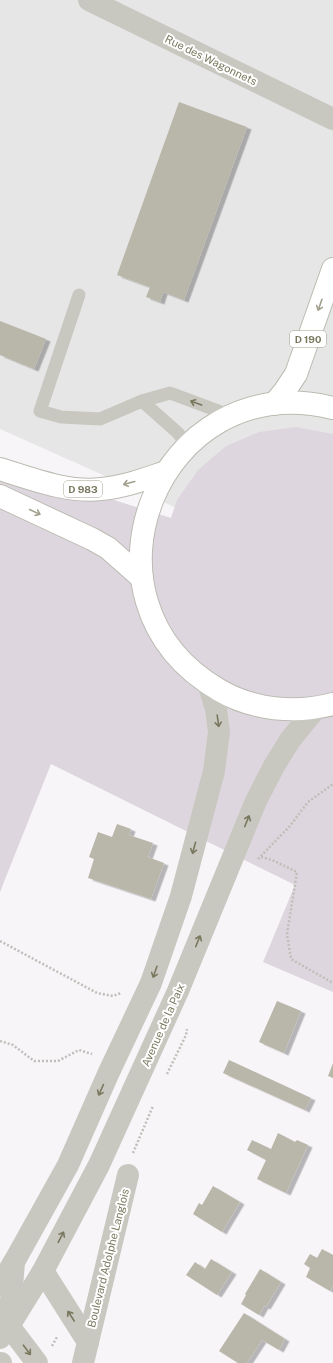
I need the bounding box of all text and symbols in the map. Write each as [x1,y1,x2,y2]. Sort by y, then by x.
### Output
street label: Rue des Wagonnets [163,33,259,88]
one-way arrow [316,299,323,312]
road number: D 190 [290,331,326,347]
one-way arrow [190,398,202,406]
one-way arrow [123,480,136,488]
road number: D 983 [64,481,102,497]
one-way arrow [29,509,41,516]
one-way arrow [214,714,222,727]
one-way arrow [244,815,252,827]
one-way arrow [190,841,197,854]
one-way arrow [195,936,203,948]
one-way arrow [151,965,158,978]
street label: Avenue de la Paix [139,982,187,1068]
one-way arrow [97,1083,104,1095]
street label: Boulevard Adolphe Langlois [85,1187,131,1329]
one-way arrow [58,1231,66,1243]
one-way arrow [66,1310,74,1322]
one-way arrow [23,1345,31,1356]

